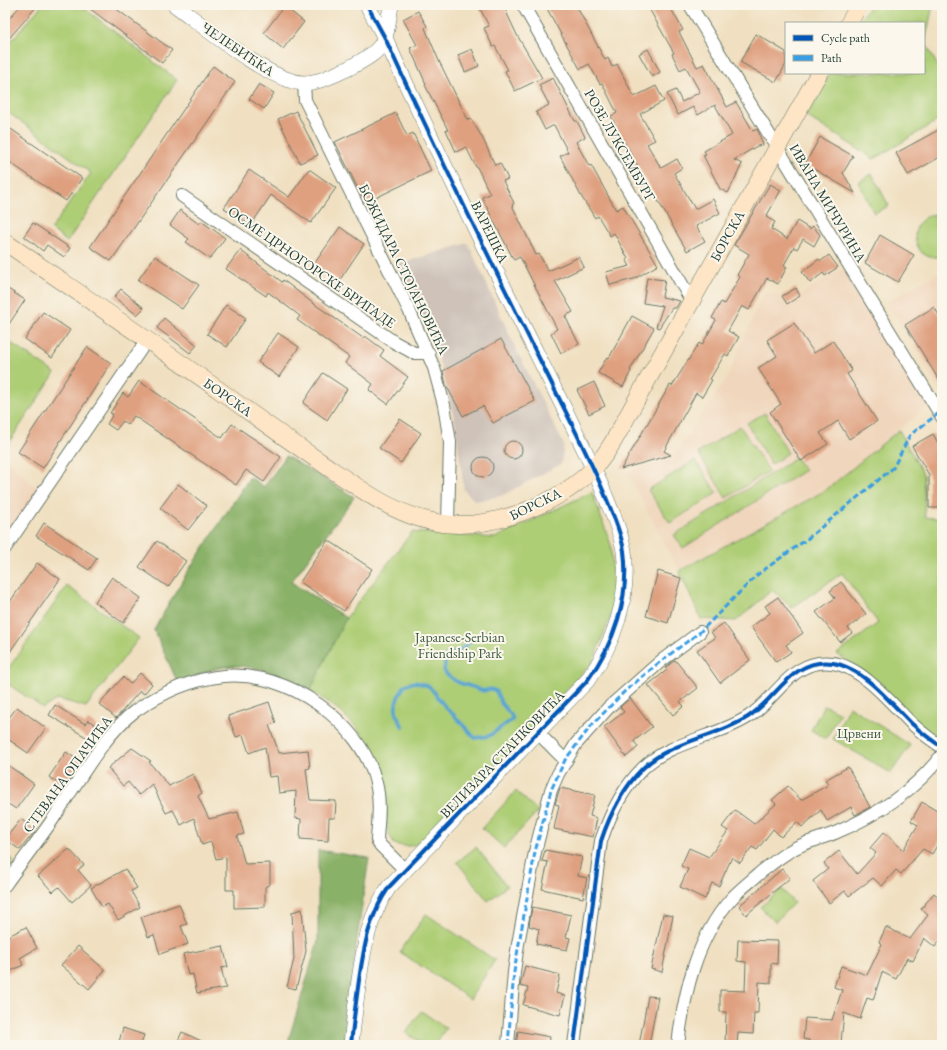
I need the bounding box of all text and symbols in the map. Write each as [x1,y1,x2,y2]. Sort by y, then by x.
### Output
street label: ЧЕЛЕБИЋКА [198,18,278,80]
legend [785,22,925,74]
text: Cycle path [821,30,870,46]
text: Path [821,50,842,66]
street label: РОЗЕ ЛУКСЕМБУРГ [581,86,660,205]
street label: ИВАНА МИЧУРИНА [785,140,871,266]
street label: БОЖИДАРА СТОЈАНОВИЋА [355,181,453,358]
street label: ВАРЕШКА [467,198,513,266]
street label: ОСМЕ ЦРНОГОРСКЕ БРИГАДЕ [225,202,399,332]
street label: БОРСКА [706,207,749,265]
street label: БОРСКА [200,374,256,421]
street label: БОРСКА [506,484,564,524]
park label: Japanese-Serbian Friendship Park [414,628,506,662]
street label: ВЕЛИЗАРА СТАНКОВИЋА [436,686,568,822]
street label: СТЕВАНА ОПАЧИЋА [18,712,116,836]
park label: Црвени [837,724,882,742]

